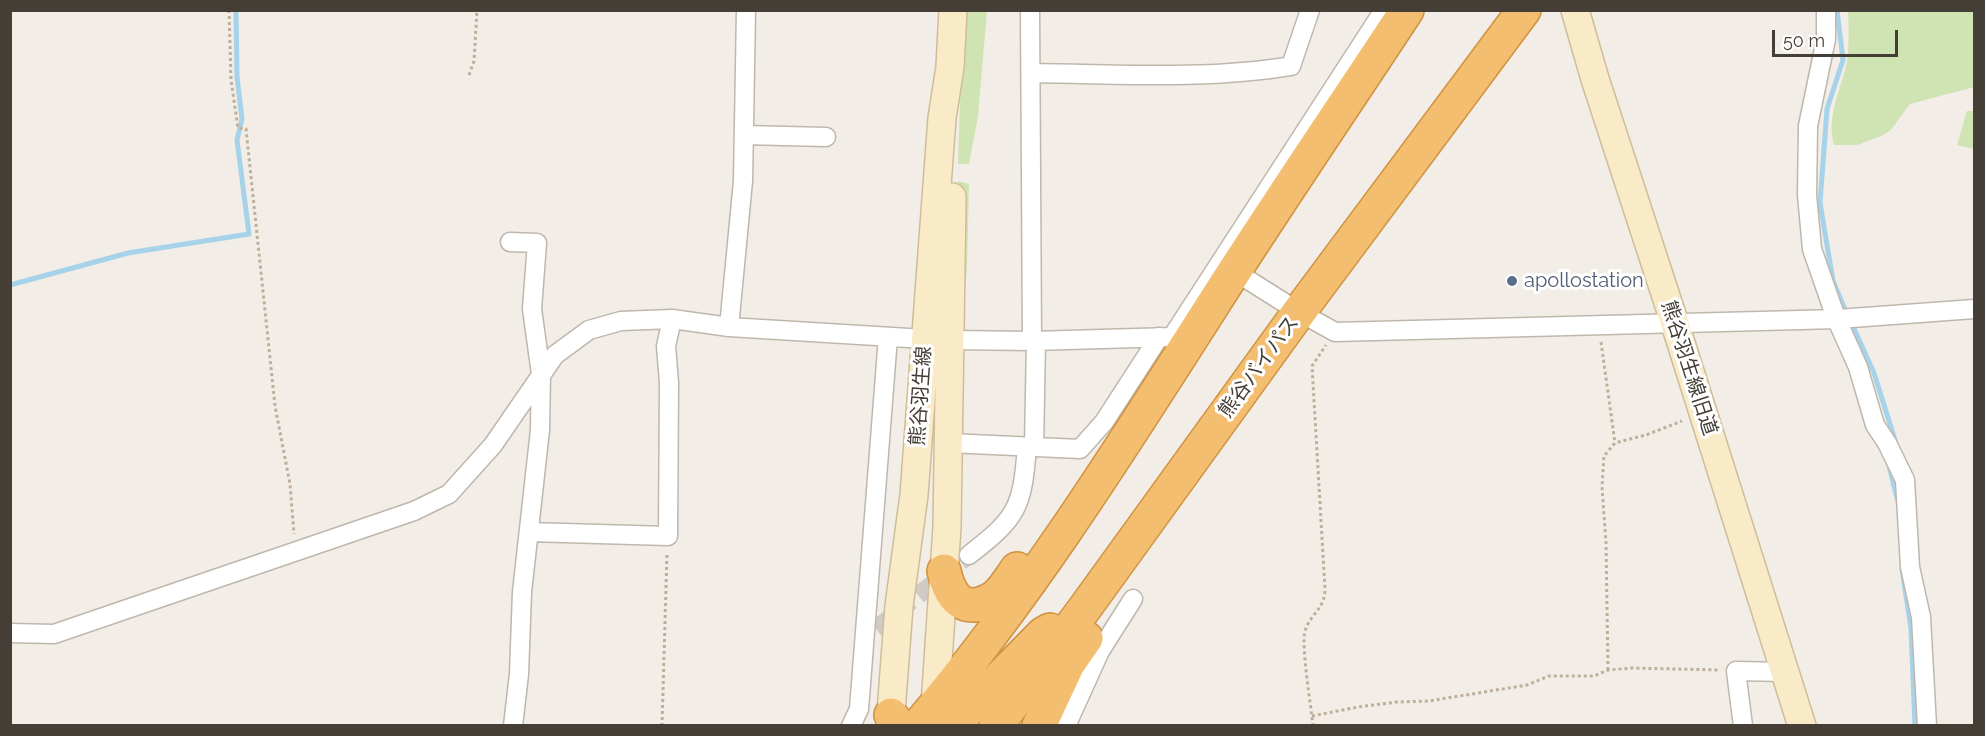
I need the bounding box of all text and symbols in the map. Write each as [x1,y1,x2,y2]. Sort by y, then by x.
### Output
scale bar [1775,18,1901,56]
text: 50 m [1783,30,1825,51]
place label: apollostation [1524,269,1644,293]
marker: apollostation [1505,274,1519,288]
street label: 熊谷羽生線旧道 [1656,298,1722,438]
street label: 熊谷バイパス [1214,311,1304,423]
street label: 熊谷羽生線 [906,345,936,447]

